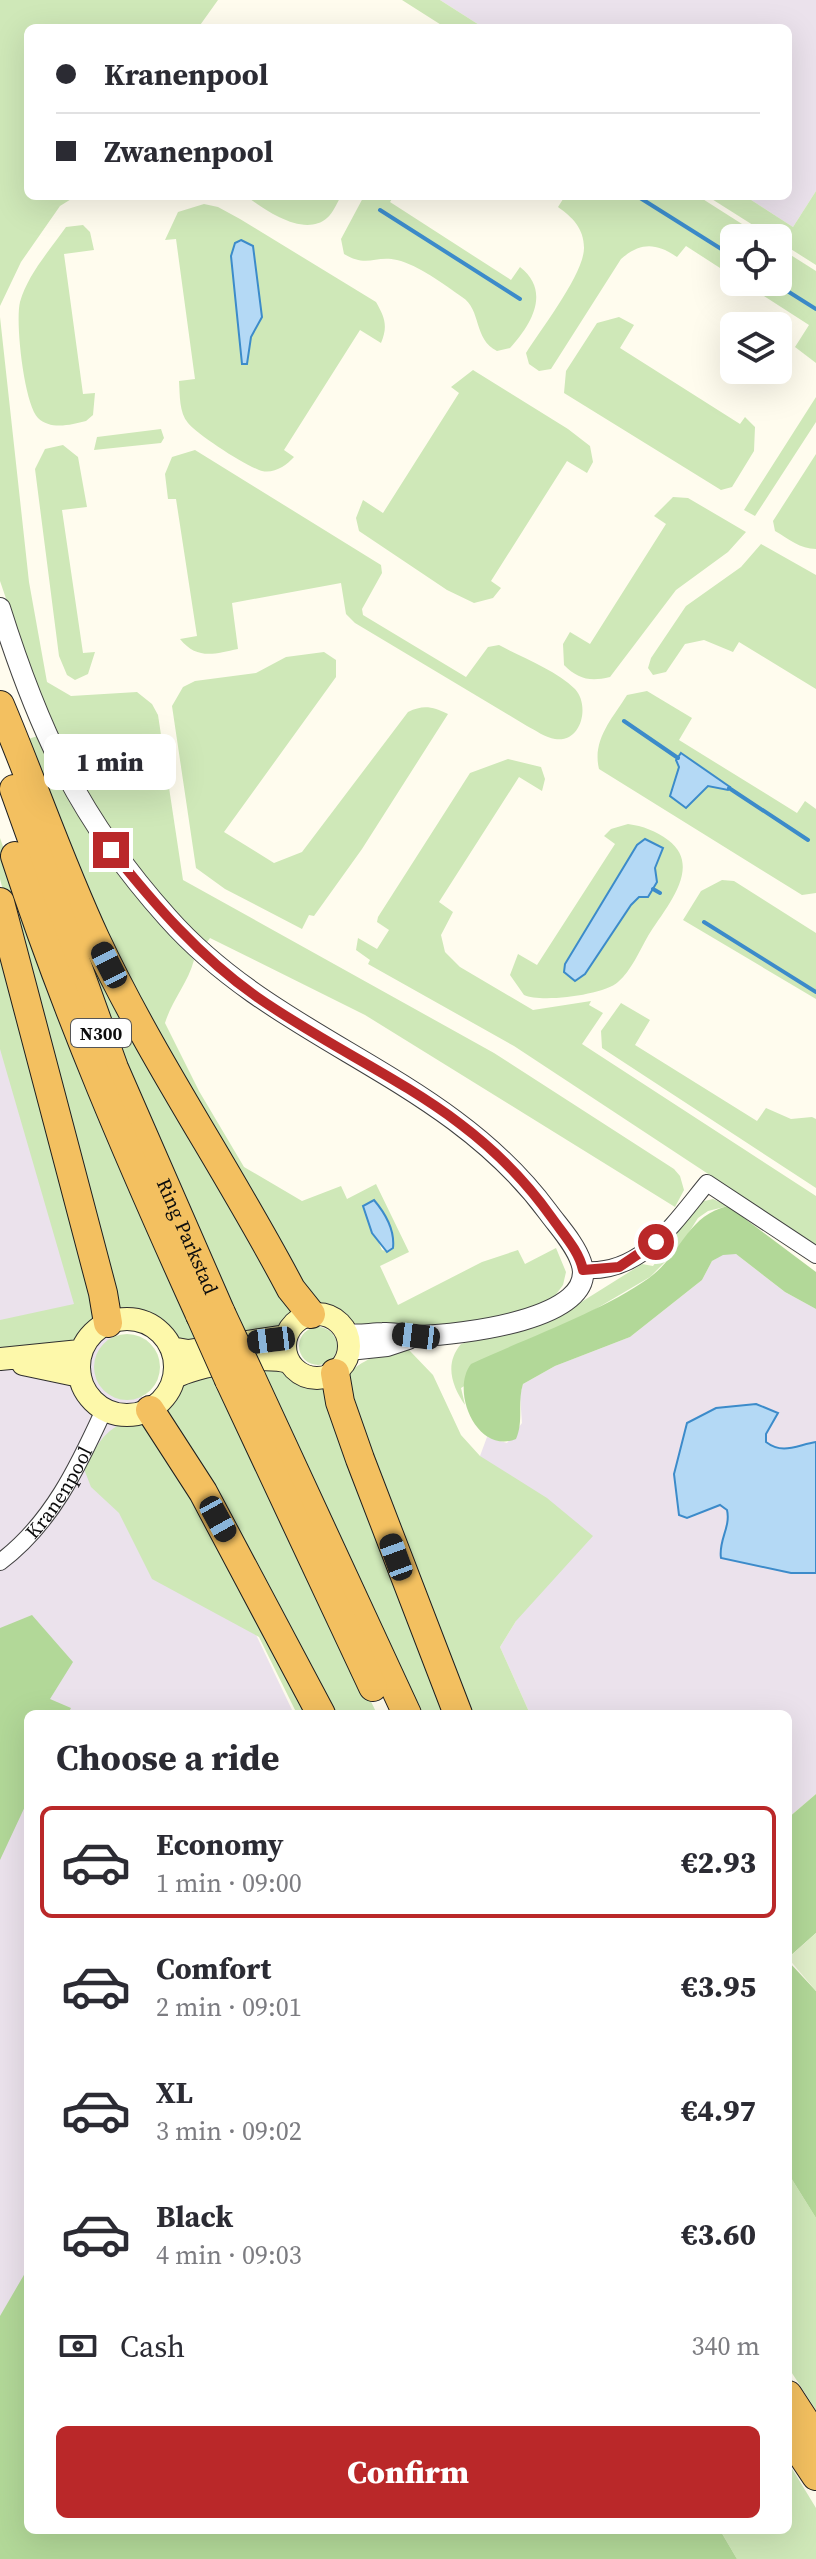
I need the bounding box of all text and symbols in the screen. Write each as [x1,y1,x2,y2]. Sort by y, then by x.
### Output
text: Kranenpool [104,54,268,95]
text: Zwanenpool [104,131,273,172]
map controls [720,224,792,384]
button: locate [720,224,792,296]
button: layers [720,312,792,384]
callout: 1 min [45,734,177,790]
text: 1 min [76,744,144,780]
route end [93,832,129,868]
car [87,938,131,992]
road number: N300 [71,1019,131,1047]
street label: Ring Parkstad [150,1174,225,1299]
route start [638,1224,674,1260]
car [391,1321,441,1351]
car [246,1325,296,1355]
street label: Kranenpool [19,1441,99,1545]
car [196,1492,240,1546]
car [377,1530,415,1584]
text: Choose a ride [56,1733,279,1782]
text: Economy [156,1824,284,1865]
icon: car [60,1826,132,1898]
text: €2.93 [681,1842,756,1883]
text: 1 min · 09:00 [156,1865,302,1901]
text: Comfort [156,1948,271,1989]
icon: car [60,1950,132,2022]
text: €3.95 [681,1966,756,2007]
text: 2 min · 09:01 [156,1989,302,2025]
text: XL [156,2072,193,2113]
icon: car [60,2074,132,2146]
text: €4.97 [681,2090,756,2131]
text: 3 min · 09:02 [156,2113,302,2149]
text: Black [156,2196,233,2237]
icon: car [60,2198,132,2270]
text: €3.60 [681,2214,756,2255]
text: 4 min · 09:03 [156,2237,302,2273]
icon: cash [56,2324,100,2368]
text: Cash [120,2326,185,2367]
text: 340 m [692,2328,760,2364]
button: Confirm [56,2426,760,2518]

